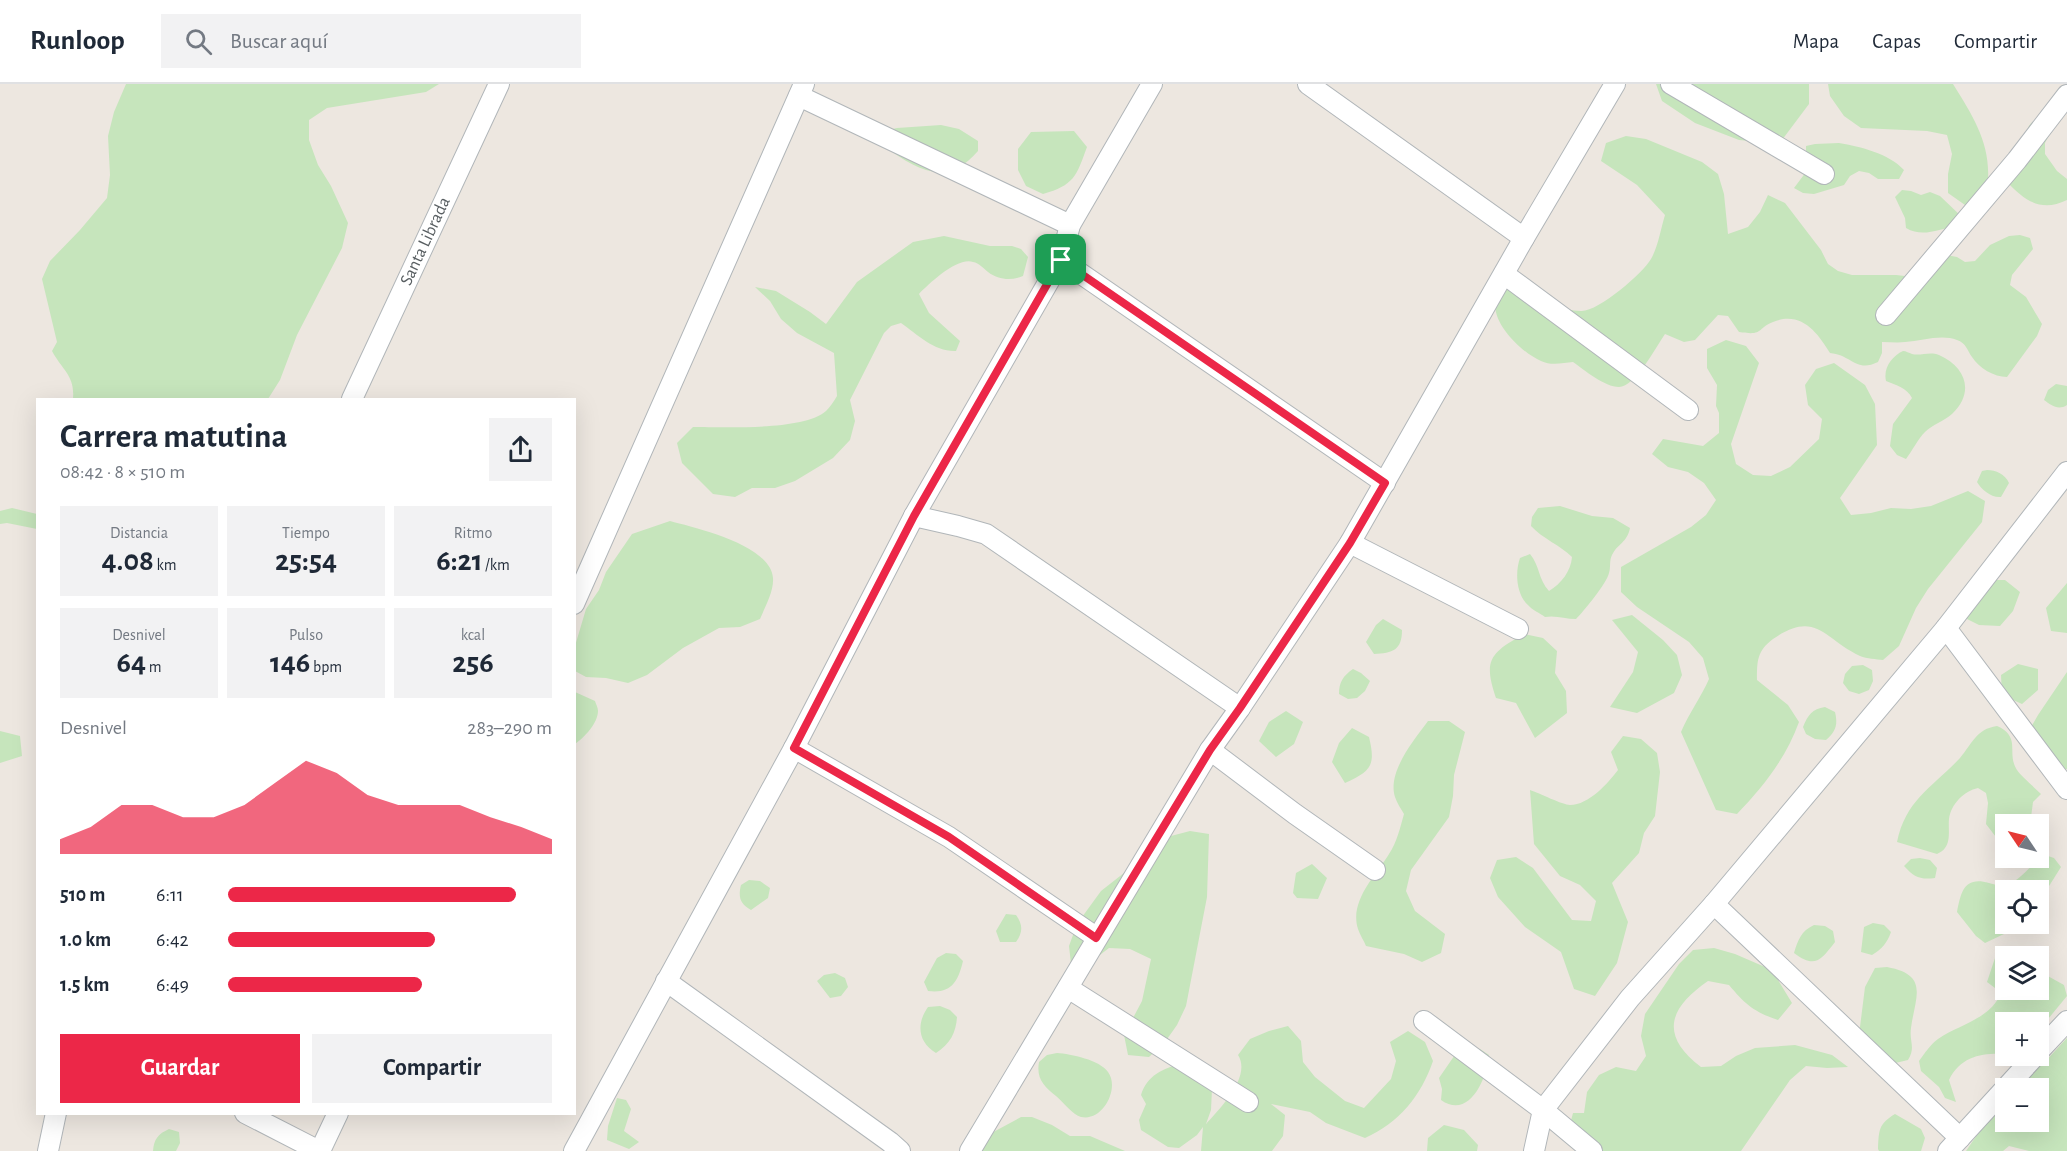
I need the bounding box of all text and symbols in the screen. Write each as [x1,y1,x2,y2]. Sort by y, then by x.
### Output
search box [161,14,581,68]
icon: search [182,25,215,58]
text: Runloop [30,27,125,55]
text: Buscar aquí [230,30,328,52]
text: Mapa [1793,31,1839,52]
text: Capas [1872,31,1921,52]
text: Compartir [1954,31,2037,52]
street label: Santa Librada [397,194,454,288]
pin [1035,234,1086,285]
icon: arrive [1044,243,1077,276]
button: share [489,418,552,481]
text: Carrera matutina [60,421,287,454]
text: 08:42 · 8 × 510 m [60,462,185,482]
text: Distancia [110,525,168,541]
text: Tiempo [282,525,330,541]
text: Ritmo [454,525,492,541]
text: 4.08 [101,546,154,576]
text: 25:54 [275,546,337,576]
text: 6:21 [436,546,482,576]
text: km [154,557,177,573]
text: /km [482,557,510,573]
text: Desnivel [112,627,166,643]
text: Pulso [289,627,323,643]
text: kcal [461,627,485,643]
text: 64 [116,648,146,678]
text: 146 [270,648,310,678]
text: 256 [452,648,494,678]
text: m [146,659,162,675]
text: bpm [310,659,342,675]
text: Desnivel [60,718,127,738]
text: 283–290 m [467,718,552,738]
north arrow [1995,814,2049,868]
map controls [1995,814,2049,1132]
button: locate [1995,880,2049,934]
text: 510 m [60,885,105,905]
text: 6:11 [156,885,184,905]
text: 1.0 km [60,930,111,950]
text: 6:42 [156,930,189,950]
button: layers [1995,946,2049,1000]
text: 1.5 km [60,975,109,995]
text: 6:49 [156,975,189,995]
button: + [1995,1012,2049,1066]
button: Guardar [60,1034,300,1103]
button: Compartir [312,1034,552,1103]
button: − [1995,1078,2049,1132]

